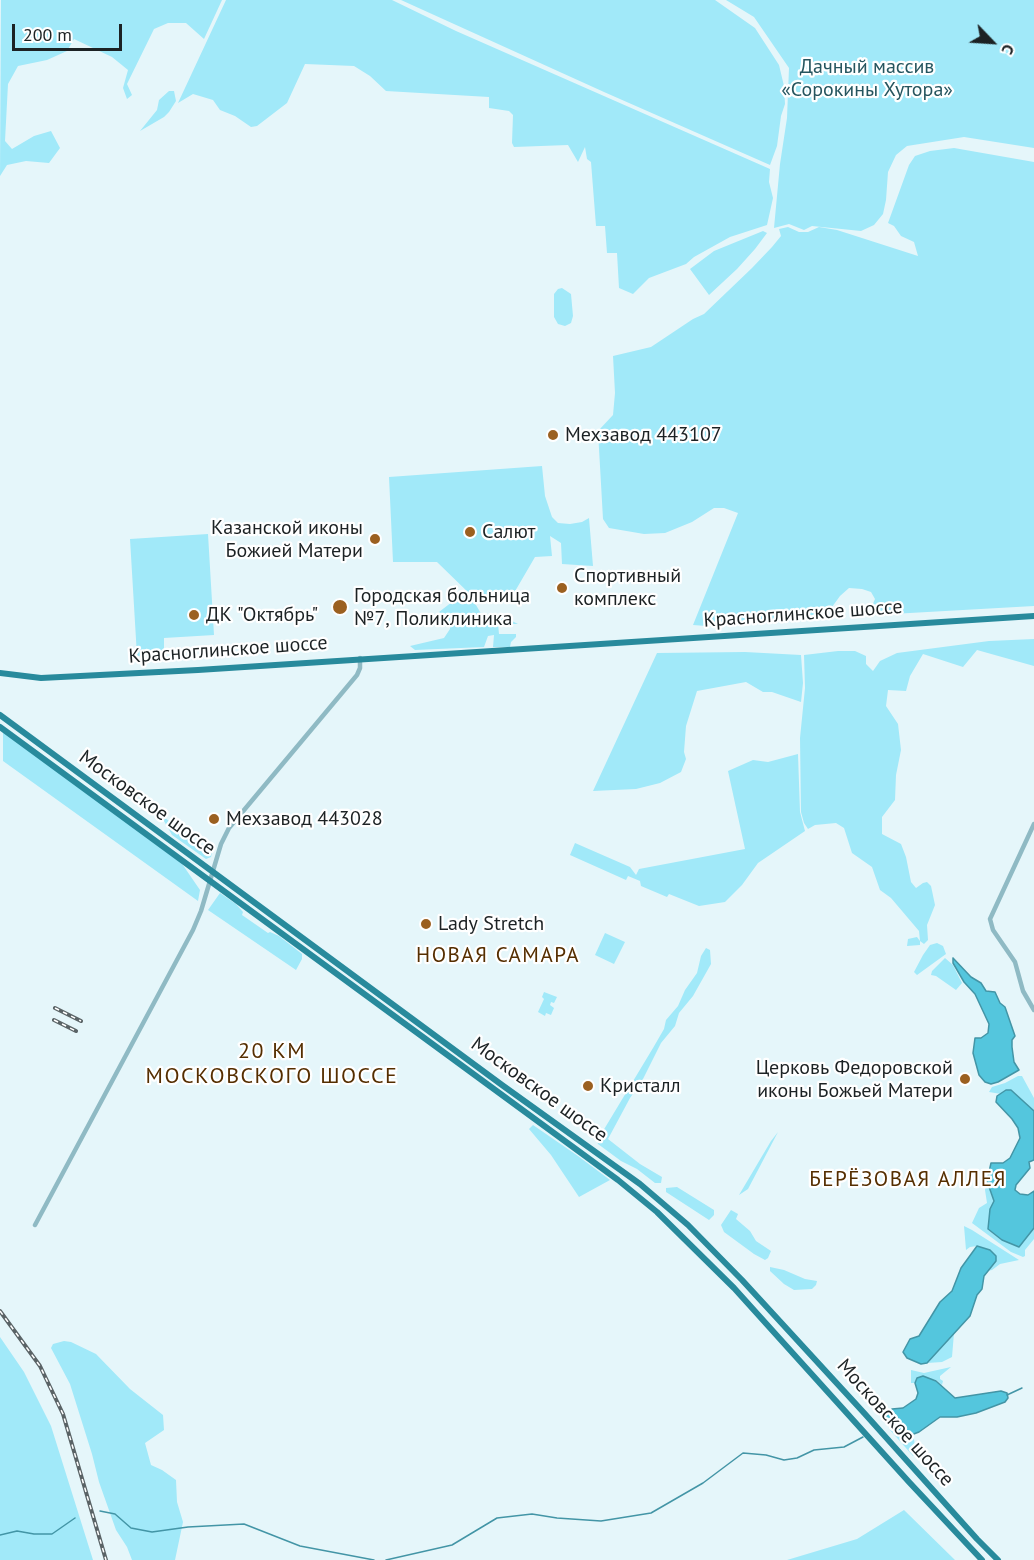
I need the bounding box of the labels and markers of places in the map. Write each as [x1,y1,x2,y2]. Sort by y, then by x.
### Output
place label: Мехзавод 443107 [565,423,722,447]
marker: Мехзавод 443107 [546,428,560,442]
place label: Казанской иконы Божией Матери [211,516,363,563]
place label: Салют [482,520,535,544]
marker: Салют [463,525,477,539]
marker: Казанской иконы Божией Матери [368,532,382,546]
place label: Спортивный комплекс [574,564,681,611]
marker: Спортивный комплекс [555,581,569,595]
place label: Городская больница №7, Поликлиника [354,584,530,631]
marker: Городская больница №7, Поликлиника [331,598,349,616]
place label: ДК "Октябрь" [206,603,318,627]
marker: ДК "Октябрь" [187,608,201,622]
place label: Мехзавод 443028 [226,807,383,831]
marker: Мехзавод 443028 [207,812,221,826]
place label: Lady Stretch [438,912,544,936]
marker: Lady Stretch [419,917,433,931]
place label: Церковь Федоровской иконы Божьей Матери [756,1056,953,1103]
marker: Церковь Федоровской иконы Божьей Матери [958,1072,972,1086]
place label: Кристалл [600,1074,681,1098]
marker: Кристалл [581,1079,595,1093]

